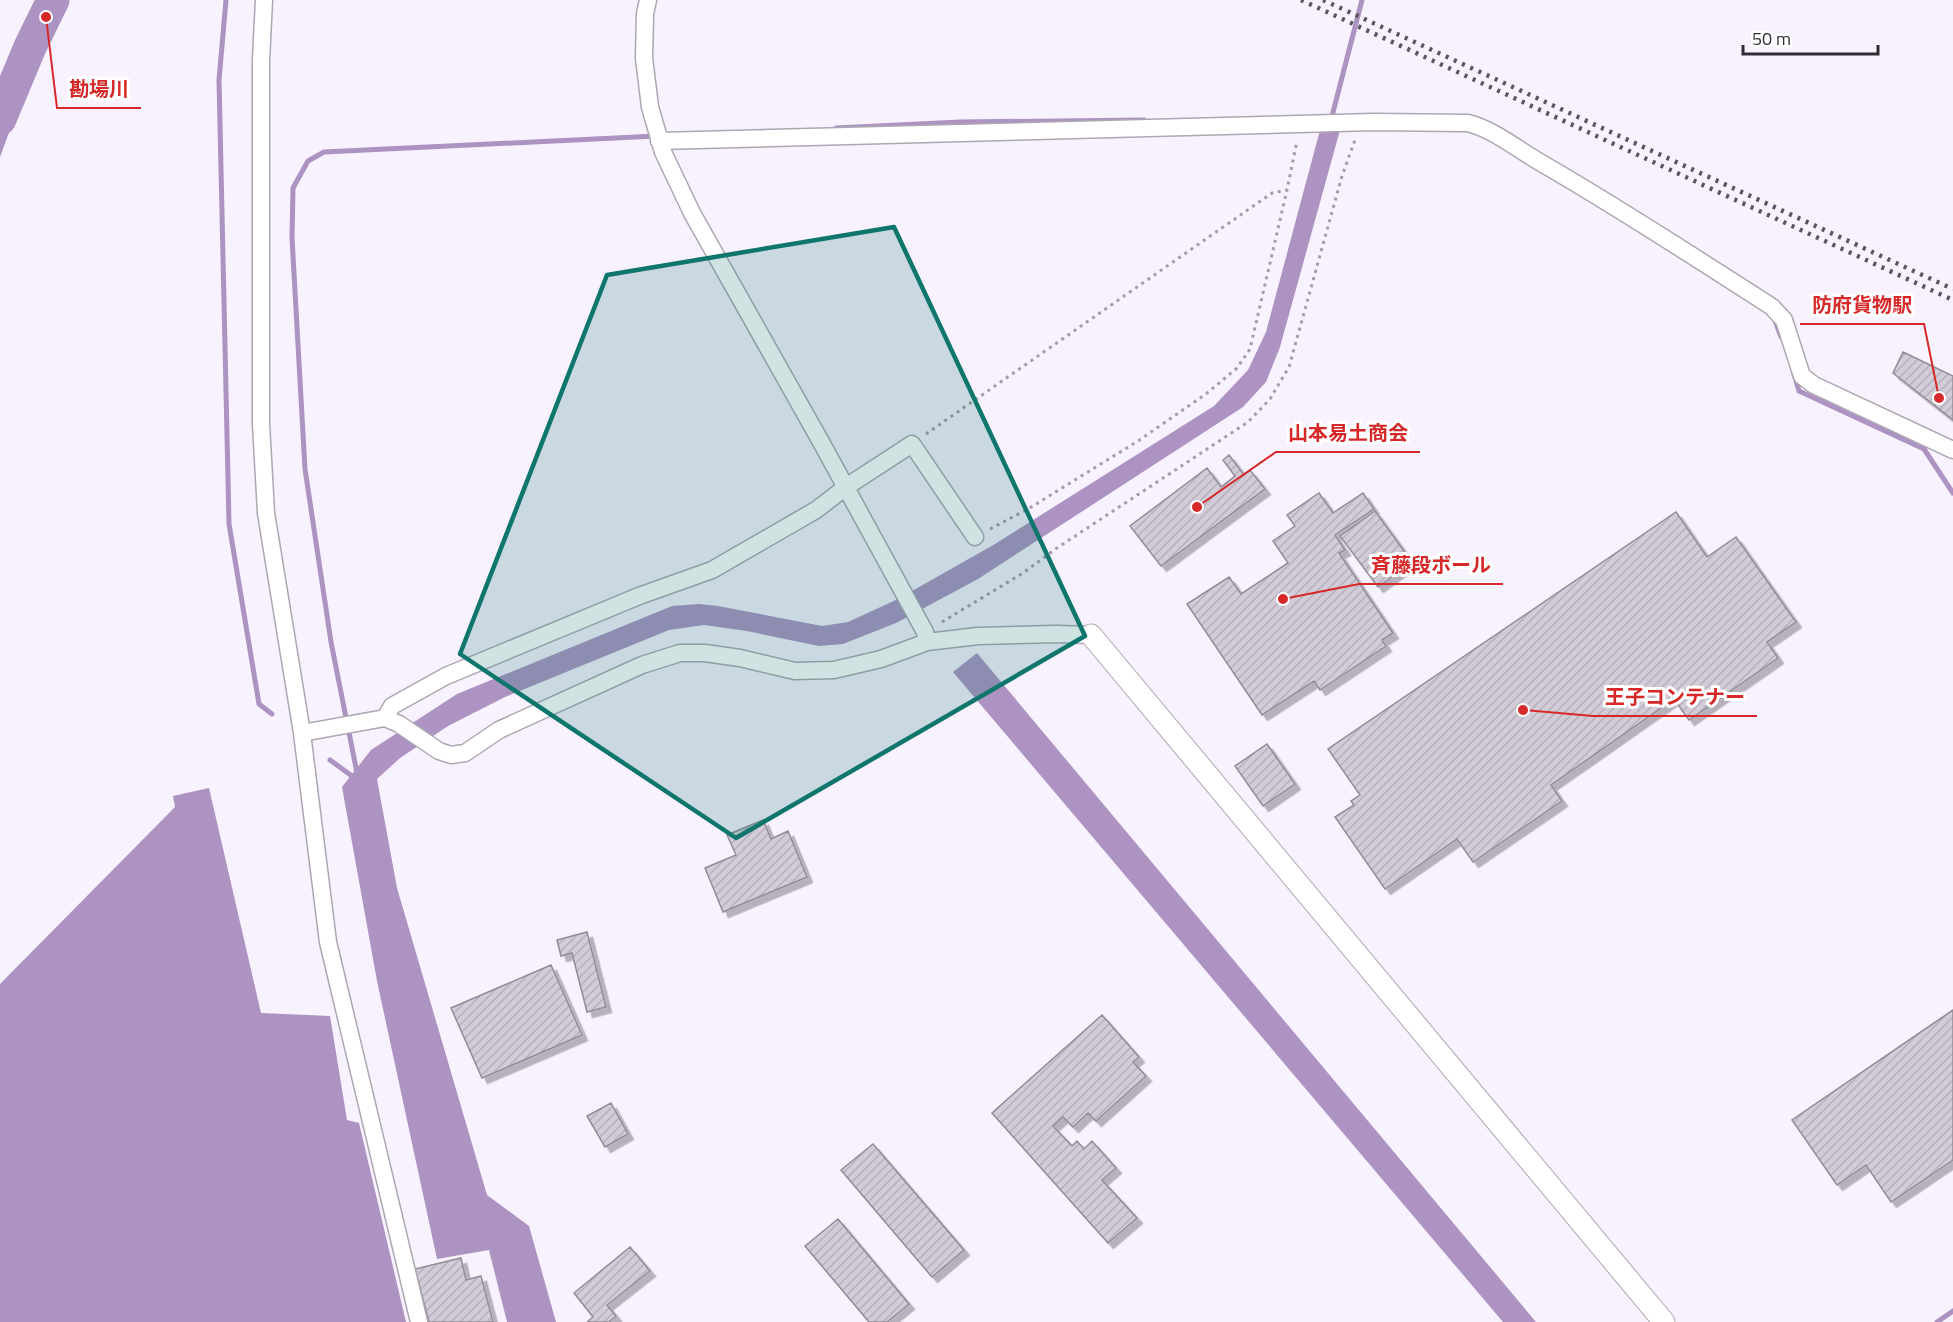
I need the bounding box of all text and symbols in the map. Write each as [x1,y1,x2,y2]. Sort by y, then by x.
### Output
scale bar [1743,18,1878,56]
text: 50 m [1752,25,1791,52]
callout: 勘場川 [57,70,141,108]
text: 勘場川 [69,73,129,104]
callout: 防府貨物駅 [1800,286,1924,324]
text: 防府貨物駅 [1812,289,1912,320]
callout: 山本易土商会 [1276,414,1420,452]
text: 山本易土商会 [1288,417,1408,448]
callout: 斉藤段ボール [1359,546,1503,584]
text: 斉藤段ボール [1371,549,1491,580]
callout: 王子コンテナー [1593,678,1757,716]
text: 王子コンテナー [1605,681,1745,712]

